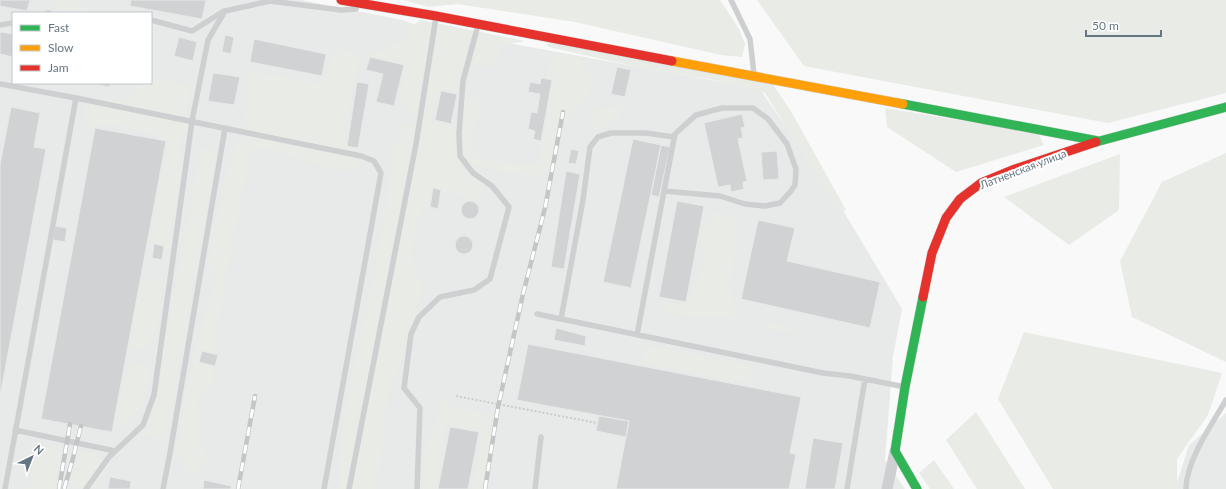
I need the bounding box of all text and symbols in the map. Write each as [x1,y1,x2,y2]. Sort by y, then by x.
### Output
legend [12,12,152,84]
scale bar [1086,12,1161,38]
text: 50 m [1092,18,1119,33]
text: Fast [48,20,70,35]
text: Slow [48,40,74,55]
text: Jam [48,60,69,75]
street label: Латненская улица [977,146,1068,191]
north arrow [12,437,52,477]
text: N [32,442,47,457]

